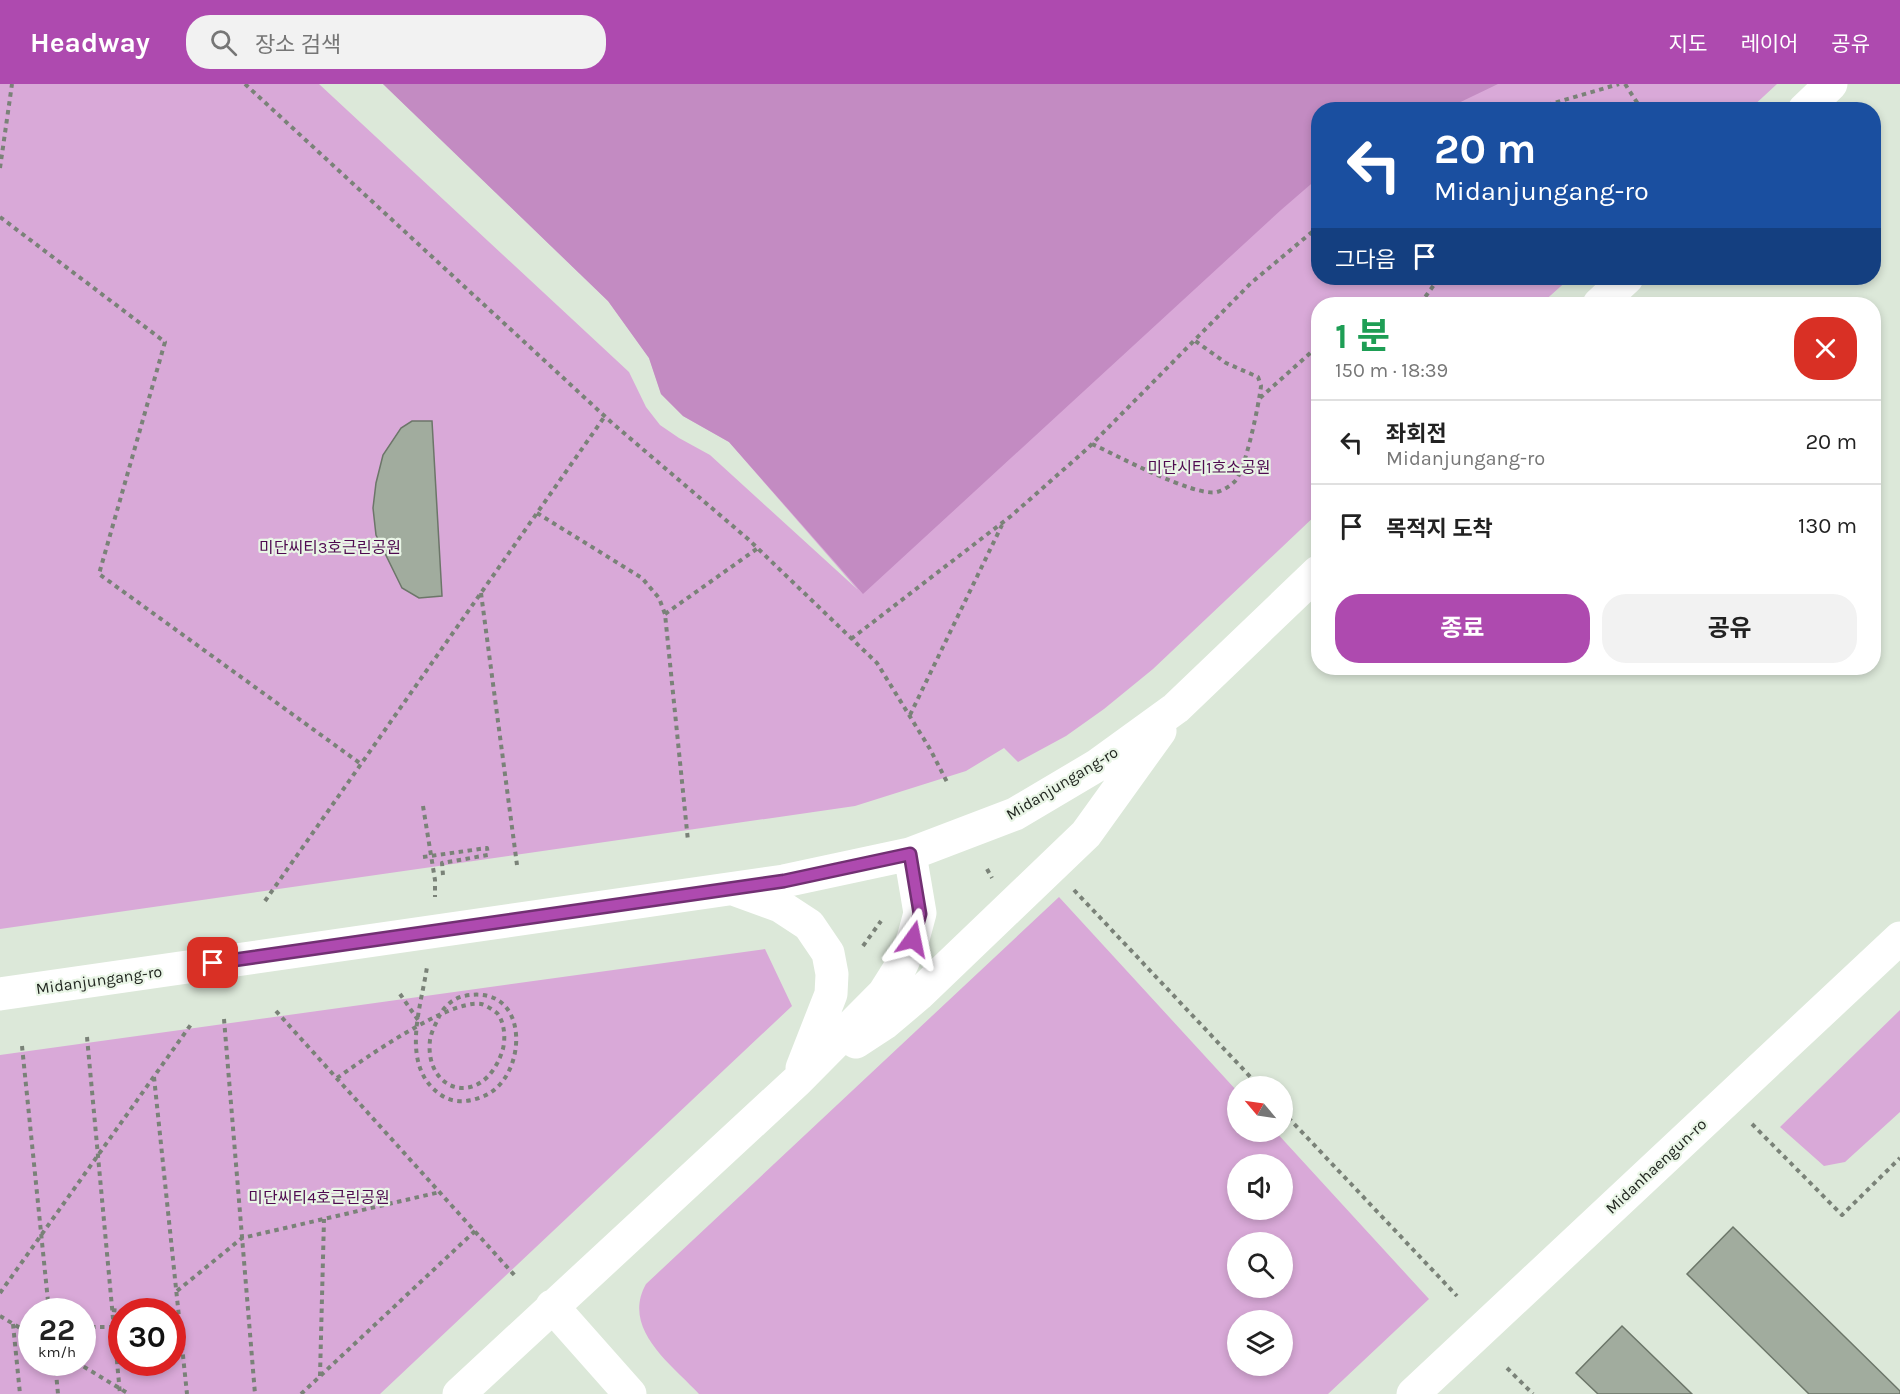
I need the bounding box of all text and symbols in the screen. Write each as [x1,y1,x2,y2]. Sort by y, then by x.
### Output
search box [186,15,606,69]
text: Headway [30,26,150,59]
icon: search [207,26,240,59]
text: 장소 검색 [255,32,341,58]
text: 지도 [1669,32,1707,56]
text: 레이어 [1740,32,1798,56]
text: 공유 [1831,32,1870,56]
text: 20 m [1434,124,1536,174]
icon: left [1335,126,1413,204]
text: Midanjungang-ro [1434,175,1649,207]
icon: arrive [1408,240,1441,273]
text: 그다음 [1335,247,1396,273]
text: 1 분 [1335,315,1390,357]
button: close [1794,317,1857,380]
text: 150 m · 18:39 [1335,359,1448,382]
text: 좌회전 [1386,421,1447,447]
icon: left [1335,426,1368,459]
text: 20 m [1805,429,1857,455]
text: Midanjungang-ro [1386,447,1545,470]
park label: 미단시티1호소공원 [1147,458,1271,477]
icon: arrive [1335,510,1368,543]
text: 130 m [1798,513,1857,539]
text: 목적지 도착 [1386,516,1493,542]
park label: 미단씨티3호근린공원 [259,538,401,557]
button: 종료 [1335,594,1590,663]
button: 공유 [1602,594,1857,663]
street label: Midanjungang-ro [1003,742,1121,824]
position arrow [881,907,945,971]
pin [187,937,238,988]
icon: arrive [196,946,229,979]
street label: Midanjungang-ro [35,962,163,998]
north arrow [1227,1076,1293,1142]
map controls [1227,1076,1293,1376]
street label: Midanhaengun-ro [1602,1114,1710,1218]
button: sound [1227,1154,1293,1220]
park label: 미단씨티4호근린공원 [248,1188,390,1207]
button: search [1227,1232,1293,1298]
speed limit sign: 30 [108,1298,186,1376]
button: layers [1227,1310,1293,1376]
text: 22 [39,1312,75,1348]
text: km/h [38,1343,76,1361]

